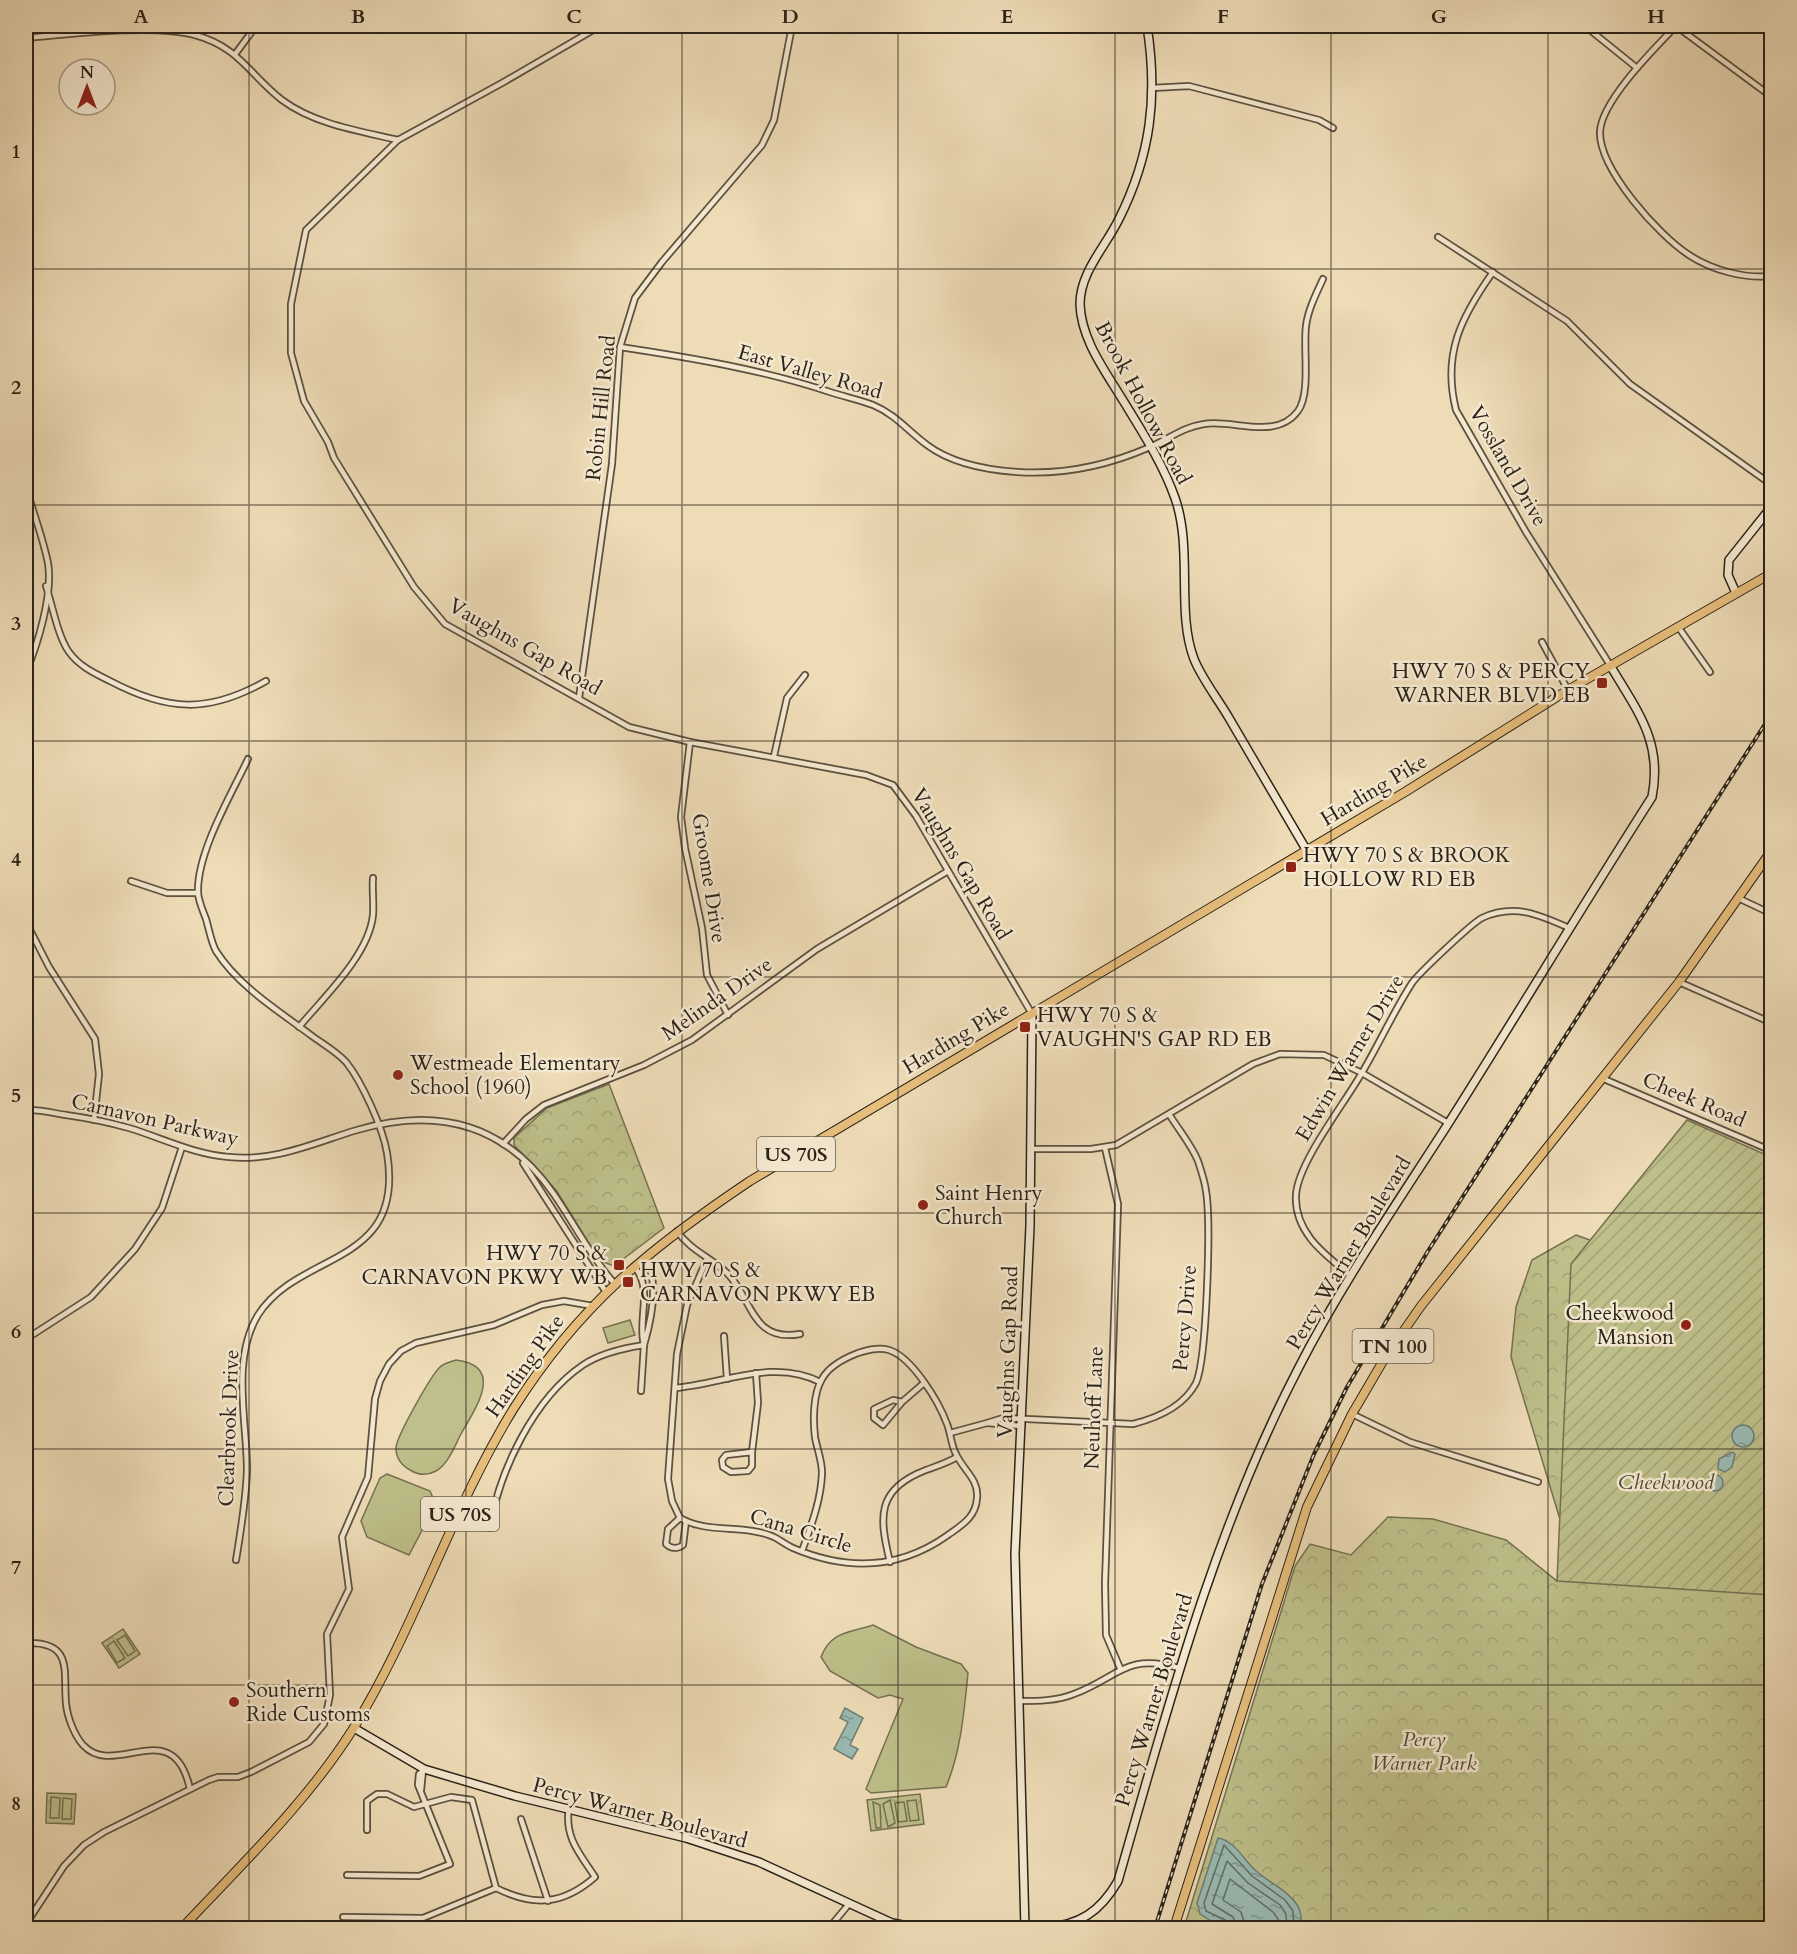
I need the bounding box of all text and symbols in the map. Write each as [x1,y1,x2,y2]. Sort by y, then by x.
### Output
text: A [133,3,149,30]
text: B [351,3,365,30]
text: C [566,3,582,30]
text: D [781,3,799,30]
text: E [1001,3,1013,30]
text: F [1217,3,1229,30]
text: G [1431,3,1447,30]
text: H [1647,3,1665,30]
north arrow [57,57,117,117]
text: N [80,62,94,84]
text: 1 [11,138,21,165]
street label: Brook Hollow Road [1088,316,1198,490]
street label: Robin Hill Road [579,334,623,482]
street label: East Valley Road [734,338,886,406]
text: 2 [11,374,21,401]
street label: Vossland Drive [1462,400,1554,532]
street label: Vaughns Gap Road [443,591,607,703]
text: 3 [11,610,21,637]
place label: HWY 70 S & PERCY WARNER BLVD EB [1392,657,1590,710]
marker: HWY 70 S & PERCY WARNER BLVD EB [1595,676,1609,690]
street label: Harding Pike [1315,747,1433,833]
street label: Vaughns Gap Road [904,783,1018,945]
street label: Groome Drive [684,811,734,945]
place label: HWY 70 S & BROOK HOLLOW RD EB [1303,841,1511,894]
text: 4 [11,846,21,873]
marker: HWY 70 S & BROOK HOLLOW RD EB [1284,860,1298,874]
street label: Melinda Drive [656,950,778,1048]
street label: Edwin Warner Drive [1289,969,1411,1147]
street label: Harding Pike [897,995,1015,1081]
place label: HWY 70 S & VAUGHN'S GAP RD EB [1037,1001,1272,1054]
marker: HWY 70 S & VAUGHN'S GAP RD EB [1018,1020,1032,1034]
place label: Westmeade Elementary School (1960) [409,1049,621,1102]
street label: Cheek Road [1638,1065,1750,1135]
marker: Westmeade Elementary School (1960) [391,1068,405,1082]
text: 5 [11,1082,21,1109]
street label: Carnavon Parkway [69,1087,241,1153]
road number: US 70S [757,1137,835,1171]
street label: Percy Warner Boulevard [1280,1151,1418,1355]
place label: Saint Henry Church [935,1179,1043,1232]
marker: Saint Henry Church [916,1198,930,1212]
place label: HWY 70 S & CARNAVON PKWY WB [361,1239,607,1292]
place label: HWY 70 S & CARNAVON PKWY EB [640,1256,875,1309]
marker: HWY 70 S & CARNAVON PKWY WB [612,1258,626,1272]
street label: Percy Drive [1166,1264,1204,1372]
street label: Vaughns Gap Road [990,1265,1026,1439]
marker: HWY 70 S & CARNAVON PKWY EB [621,1275,635,1289]
place label: Cheekwood Mansion [1565,1299,1674,1352]
street label: Harding Pike [479,1309,571,1423]
text: 6 [11,1318,21,1345]
marker: Cheekwood Mansion [1679,1318,1693,1332]
road number: TN 100 [1352,1329,1434,1363]
street label: Neuhoff Lane [1077,1346,1111,1470]
street label: Clearbrook Drive [212,1349,246,1507]
park label: Cheekwood [1618,1468,1715,1497]
road number: US 70S [421,1497,499,1531]
street label: Cana Circle [746,1502,856,1560]
text: 7 [11,1554,21,1581]
street label: Percy Warner Boulevard [1108,1590,1200,1810]
place label: Southern Ride Customs [246,1676,370,1729]
marker: Southern Ride Customs [227,1695,241,1709]
park label: Percy Warner Park [1371,1725,1477,1778]
street label: Percy Warner Boulevard [529,1770,751,1856]
text: 8 [11,1790,21,1817]

